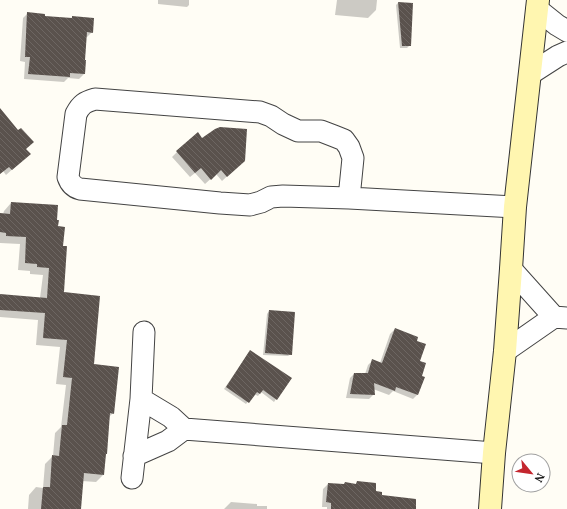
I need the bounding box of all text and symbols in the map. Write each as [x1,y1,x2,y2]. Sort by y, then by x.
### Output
north arrow [511,453,551,493]
text: N [531,471,548,485]

